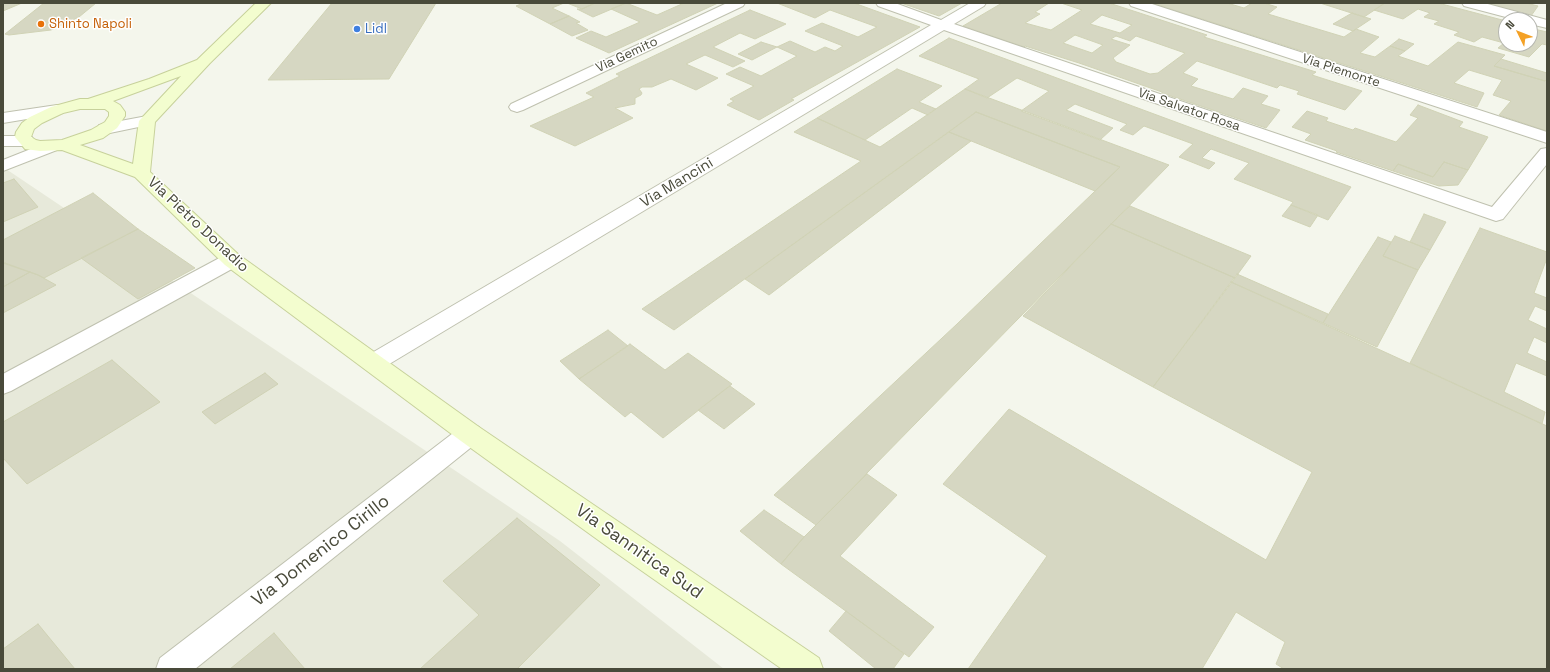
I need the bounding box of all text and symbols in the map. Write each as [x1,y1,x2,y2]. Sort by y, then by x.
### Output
north arrow [1498,12,1538,52]
place label: Shinto Napoli [49,16,132,32]
text: N [1502,17,1518,32]
marker: Shinto Napoli [36,19,46,29]
place label: Lidl [365,21,387,37]
marker: Lidl [352,24,362,34]
street label: Via Gemito [594,34,660,76]
street label: Via Piemonte [1300,51,1382,91]
street label: Via Salvator Rosa [1136,85,1242,135]
street label: Via Mancini [637,154,717,212]
street label: Via Pietro Donadio [144,174,252,276]
street label: Via Domenico Cirillo [248,491,394,611]
street label: Via Sannitica Sud [571,500,707,604]

